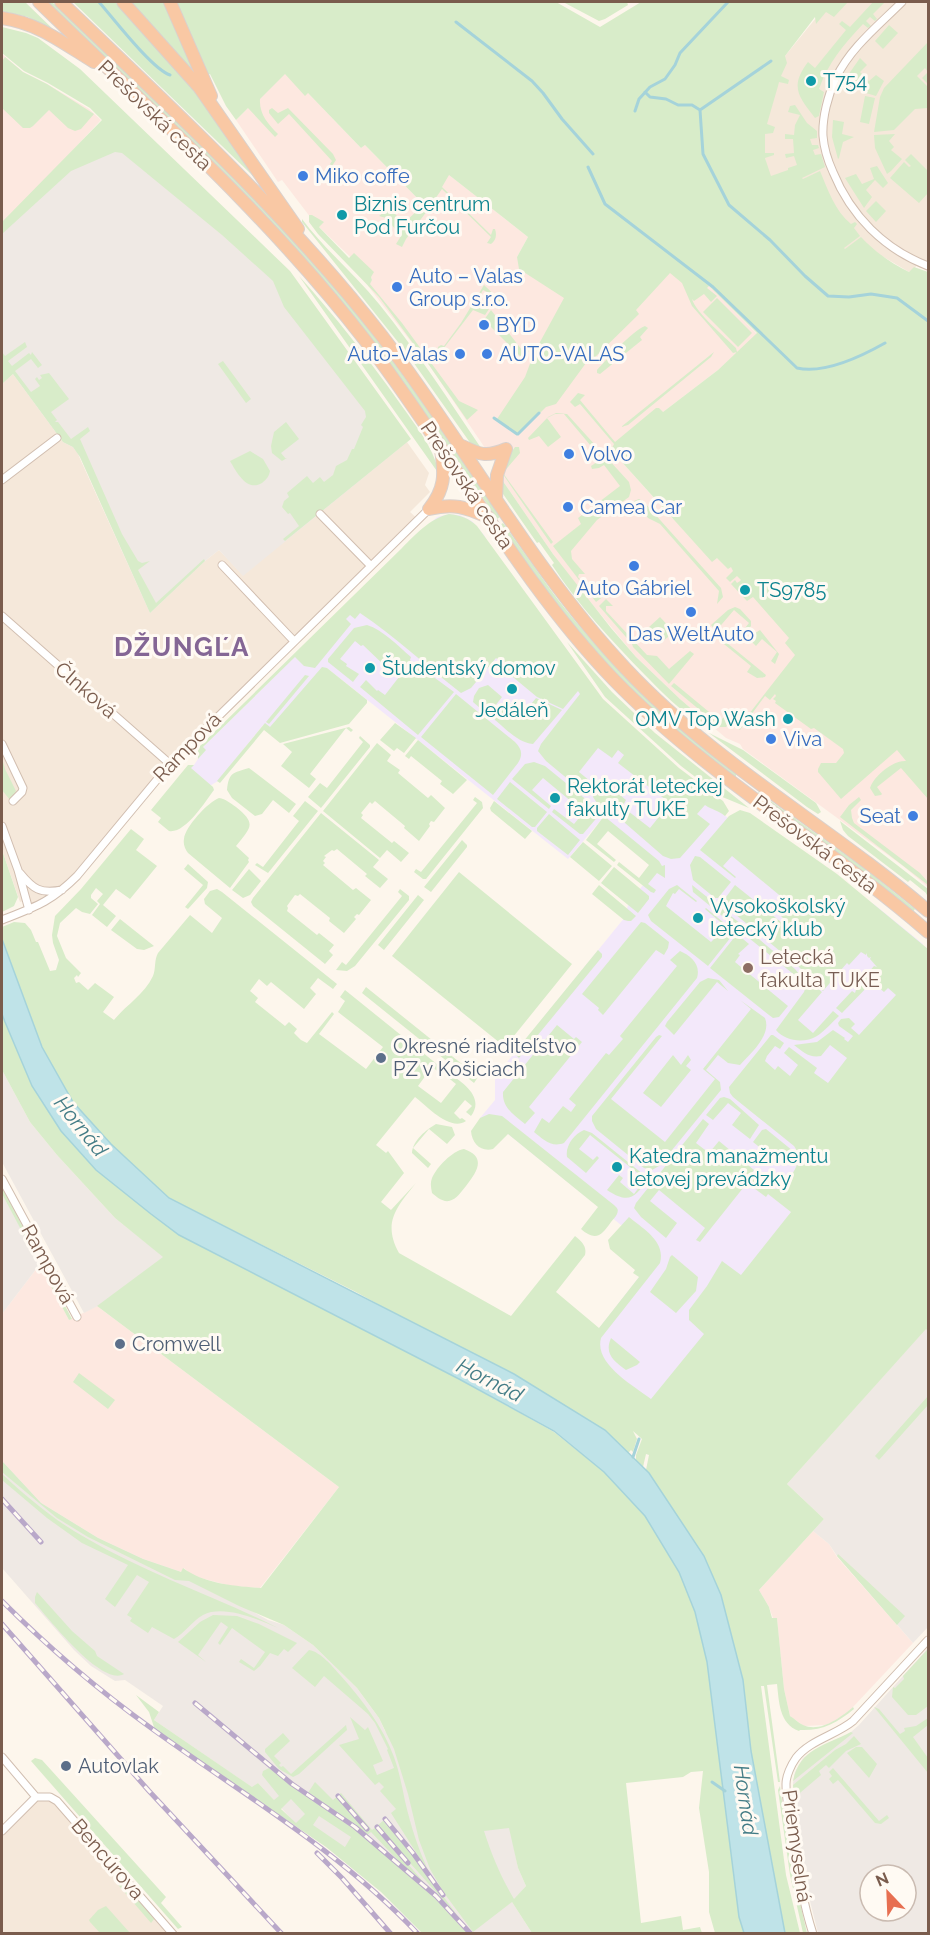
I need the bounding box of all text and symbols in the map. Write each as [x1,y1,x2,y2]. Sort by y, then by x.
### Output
street label: Prešovská cesta [93,55,217,175]
place label: T754 [823,69,867,93]
marker: T754 [804,74,818,88]
place label: Miko coffe [315,164,410,188]
marker: Miko coffe [296,169,310,183]
place label: Biznis centrum Pod Furčou [354,192,490,239]
marker: Biznis centrum Pod Furčou [335,208,349,222]
place label: Auto – Valas Group s.r.o. [409,264,523,311]
marker: Auto – Valas Group s.r.o. [390,280,404,294]
place label: BYD [496,313,536,337]
marker: BYD [477,318,491,332]
place label: Auto-Valas [347,342,448,366]
place label: AUTO-VALAS [499,342,625,366]
marker: Auto-Valas [453,347,467,361]
marker: AUTO-VALAS [480,347,494,361]
street label: Prešovská cesta [416,417,518,553]
place label: Volvo [581,442,633,466]
marker: Volvo [562,447,576,461]
place label: Camea Car [580,495,682,519]
marker: Camea Car [561,500,575,514]
marker: Auto Gábriel [627,559,641,573]
place label: Auto Gábriel [577,576,692,600]
place label: TS9785 [757,578,826,602]
marker: TS9785 [738,583,752,597]
marker: Das WeltAuto [684,605,698,619]
place label: Das WeltAuto [628,622,754,646]
district label: DŽUNGĽA [114,632,250,662]
place label: Študentský domov [382,655,556,680]
street label: Člnková [50,656,122,723]
marker: Študentský domov [363,661,377,675]
marker: Jedáleň [505,682,519,696]
place label: Jedáleň [475,698,549,722]
street label: Rampová [148,707,226,787]
place label: OMV Top Wash [635,707,776,731]
marker: OMV Top Wash [781,712,795,726]
place label: Viva [783,727,822,751]
marker: Viva [764,732,778,746]
place label: Rektorát leteckej fakulty TUKE [567,774,723,821]
street label: Prešovská cesta [748,790,882,898]
marker: Rektorát leteckej fakulty TUKE [548,791,562,805]
place label: Seat [860,804,901,828]
marker: Seat [906,809,920,823]
place label: Vysokoškolský letecký klub [710,894,846,941]
marker: Vysokoškolský letecký klub [691,911,705,925]
place label: Letecká fakulta TUKE [760,945,880,992]
marker: Letecká fakulta TUKE [741,961,755,975]
place label: Okresné riaditeľstvo PZ v Košiciach [393,1034,577,1081]
marker: Okresné riaditeľstvo PZ v Košiciach [374,1051,388,1065]
water label: Hornád [49,1091,113,1162]
place label: Katedra manažmentu letovej prevádzky [629,1144,828,1191]
marker: Katedra manažmentu letovej prevádzky [610,1160,624,1174]
street label: Rampová [16,1220,80,1308]
place label: Cromwell [132,1332,222,1356]
marker: Cromwell [113,1337,127,1351]
water label: Hornád [453,1353,528,1407]
place label: Autovlak [78,1754,159,1778]
marker: Autovlak [59,1759,73,1773]
water label: Hornád [729,1763,763,1837]
street label: Priemyselná [777,1788,817,1904]
street label: Bencúrova [66,1814,150,1904]
north arrow [858,1863,918,1923]
text: N [873,1869,892,1891]

